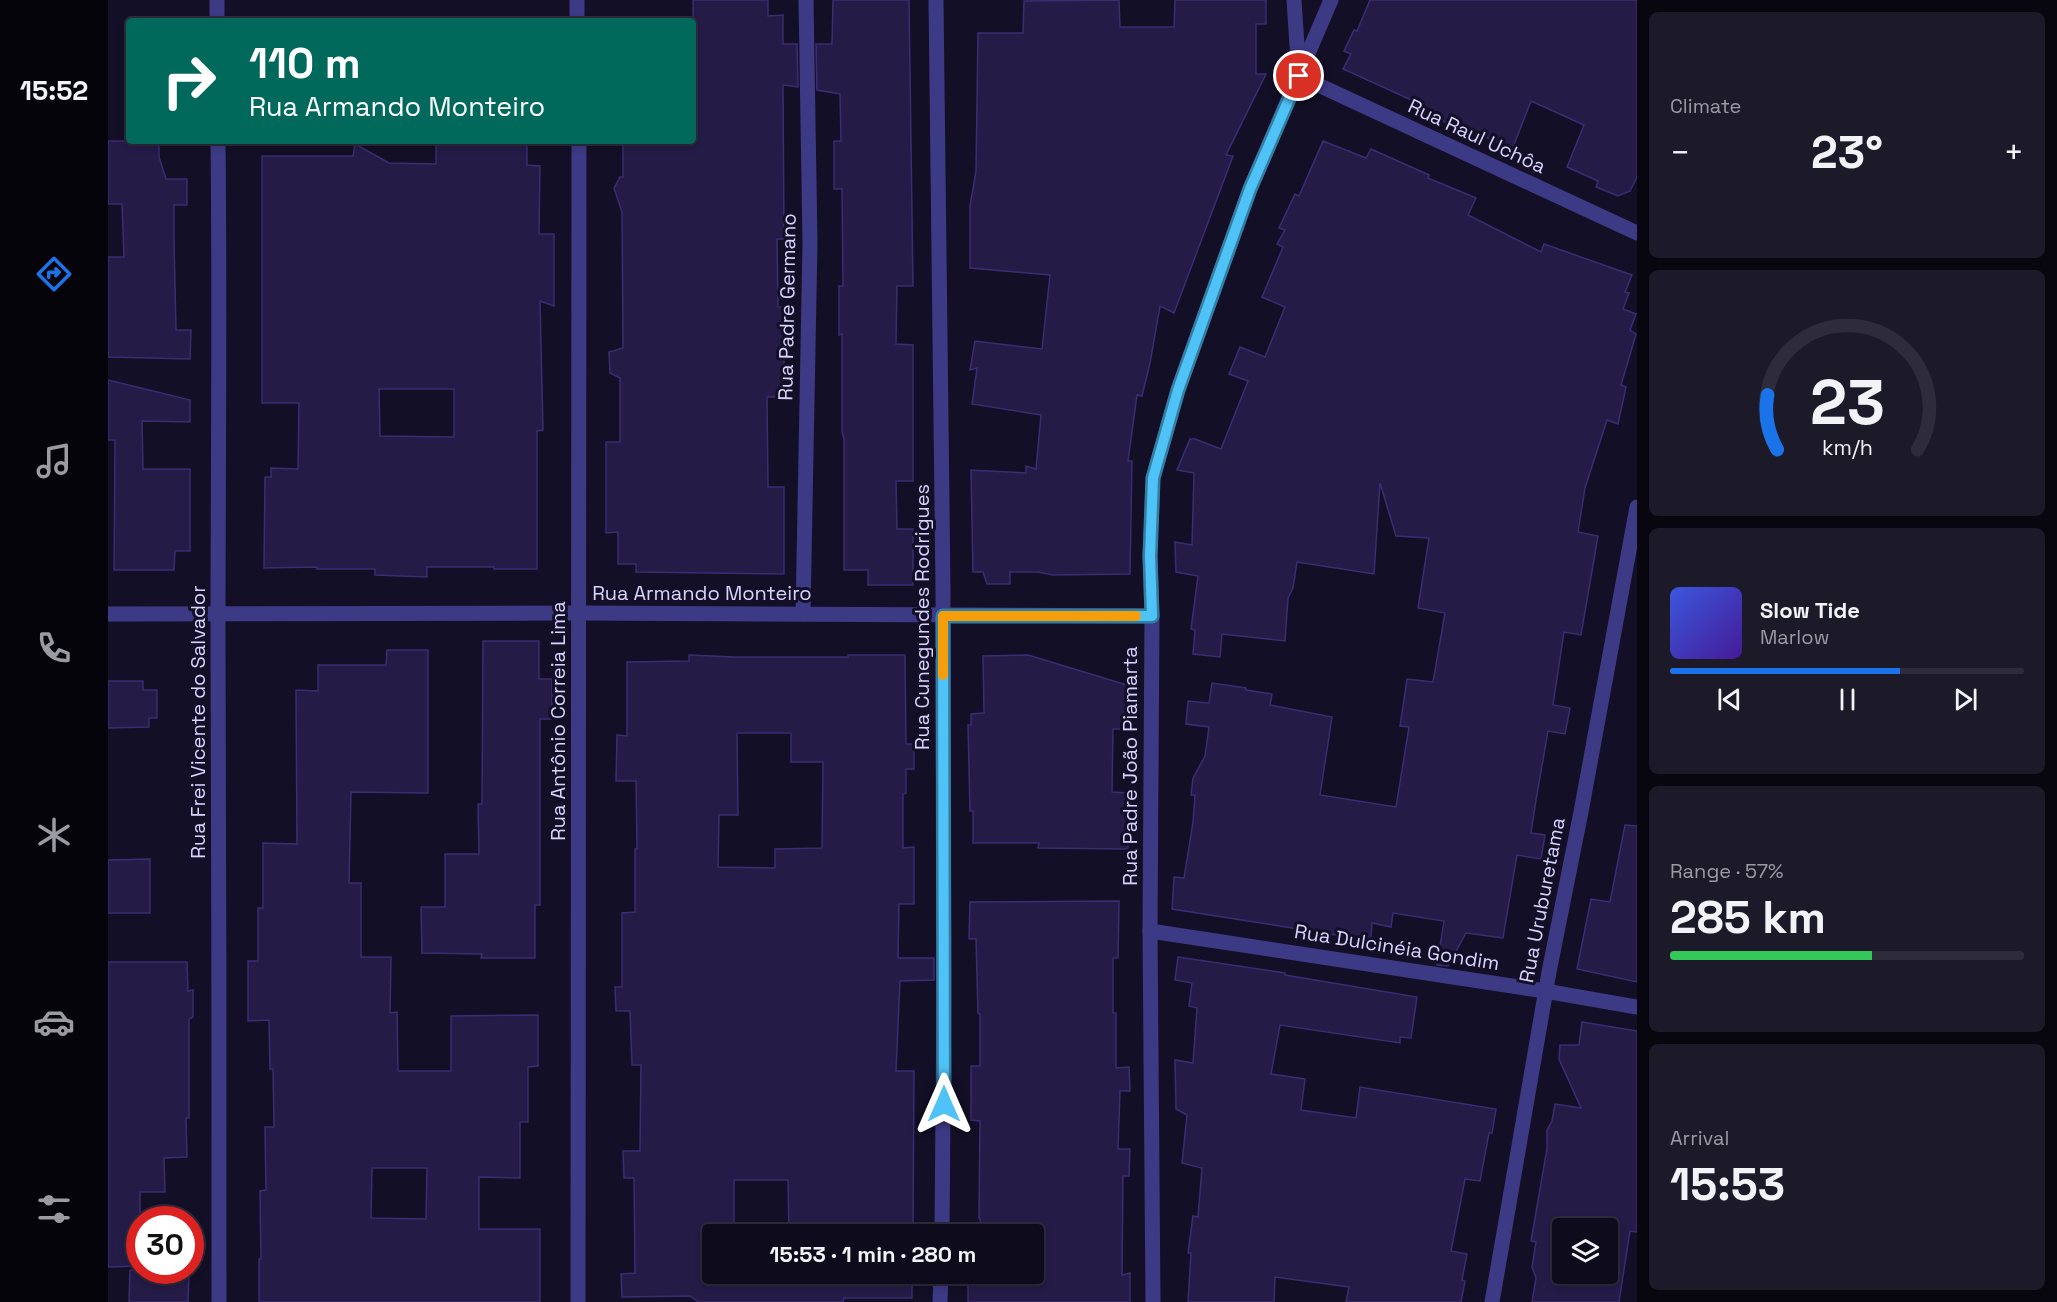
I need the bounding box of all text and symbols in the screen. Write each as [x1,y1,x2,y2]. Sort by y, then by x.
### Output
text: 110 m [249,37,361,90]
icon: right [150,42,228,120]
pin [1273,50,1324,101]
icon: arrive [1282,59,1315,92]
text: 15:52 [20,73,88,108]
text: Rua Armando Monteiro [249,89,545,124]
street label: Rua Raul Uchôa [1404,93,1550,179]
text: Climate [1670,93,1741,119]
text: 23° [1811,124,1883,181]
text: − [1670,132,1690,174]
text: + [2004,132,2024,174]
street label: Rua Padre Germano [772,213,802,401]
icon: directions [33,253,75,295]
text: 23 [1809,363,1884,442]
text: km/h [1821,434,1873,461]
icon: music [33,440,75,482]
street label: Rua Cunegundes Rodrigues [909,484,935,750]
street label: Rua Armando Monteiro [592,580,812,606]
street label: Rua Frei Vicente do Salvador [185,585,211,859]
text: Slow Tide [1760,596,1860,624]
street label: Rua Antônio Correia Lima [545,601,571,841]
text: Marlow [1760,624,1829,650]
icon: phone [33,627,75,669]
street label: Rua Padre João Piamarta [1117,646,1143,886]
icon: previous [1713,683,1746,716]
icon: pause [1831,683,1864,716]
icon: next [1949,683,1982,716]
icon: climate [33,814,75,856]
street label: Rua Uruburetama [1513,815,1571,985]
text: Range · 57% [1670,858,1784,884]
text: 285 km [1670,889,1826,946]
street label: Rua Dulcinéia Gondim [1293,918,1501,976]
icon: car [33,1001,75,1043]
position arrow [912,1072,976,1136]
text: Arrival [1670,1125,1729,1151]
text: 15:53 [1670,1156,1785,1213]
icon: filters [33,1188,75,1230]
speed limit sign: 30 [126,1206,204,1284]
map controls [1552,1218,1618,1284]
button: layers [1552,1218,1618,1284]
text: 15:53 · 1 min · 280 m [770,1240,976,1268]

